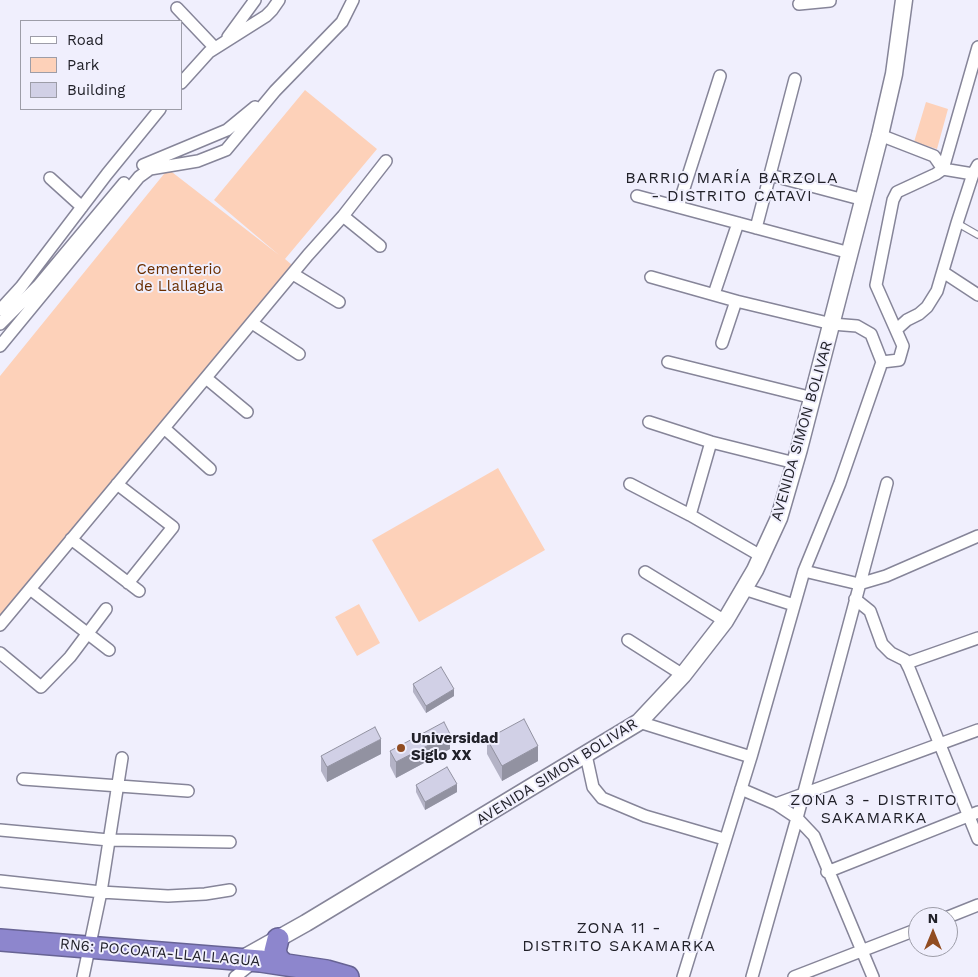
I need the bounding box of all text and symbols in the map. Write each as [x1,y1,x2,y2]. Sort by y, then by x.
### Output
legend [20,20,182,110]
text: Road [67,31,104,49]
text: Park [67,56,99,74]
text: Building [67,81,125,99]
district label: BARRIO MARÍA BARZOLA - DISTRITO CATAVI [623,168,841,206]
park label: Cementerio de Llallagua [135,261,223,296]
street label: AVENIDA SIMON BOLIVAR [768,339,836,523]
street label: AVENIDA SIMON BOLIVAR [473,715,641,829]
place label: Universidad Siglo XX [411,730,498,765]
marker: Universidad Siglo XX [395,742,407,754]
district label: ZONA 3 - DISTRITO SAKAMARKA [788,790,960,828]
north arrow [908,907,958,957]
text: N [928,910,938,926]
district label: ZONA 11 - DISTRITO SAKAMARKA [520,918,718,956]
street label: RN6: POCOATA-LLALLAGUA [59,935,261,971]

